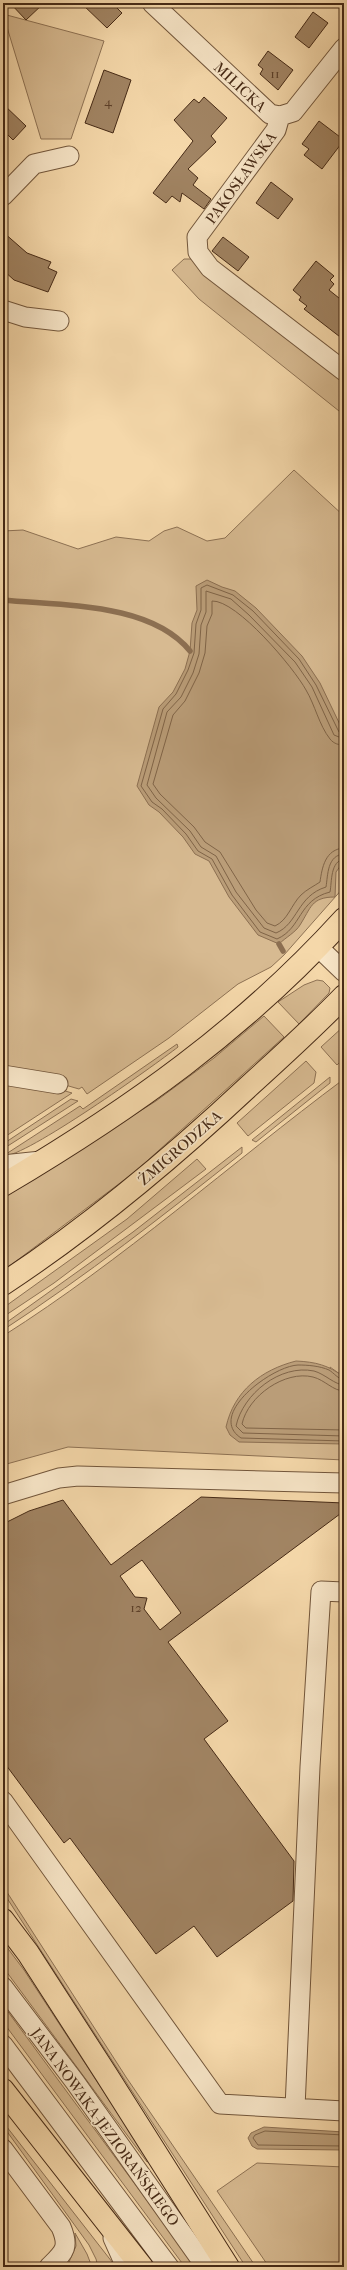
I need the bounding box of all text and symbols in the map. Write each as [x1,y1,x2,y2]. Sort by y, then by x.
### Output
street label: MILICKA [210,58,270,116]
house number: 11 [270,66,280,81]
house number: 4 [104,94,112,109]
street label: PAKOSŁAWSKA [202,128,281,227]
street label: ŻMIGRODZKA [135,1107,226,1189]
house number: 12 [130,1600,142,1615]
street label: JANA NOWAKA-JEZIORAŃSKIEGO [26,2024,183,2230]

